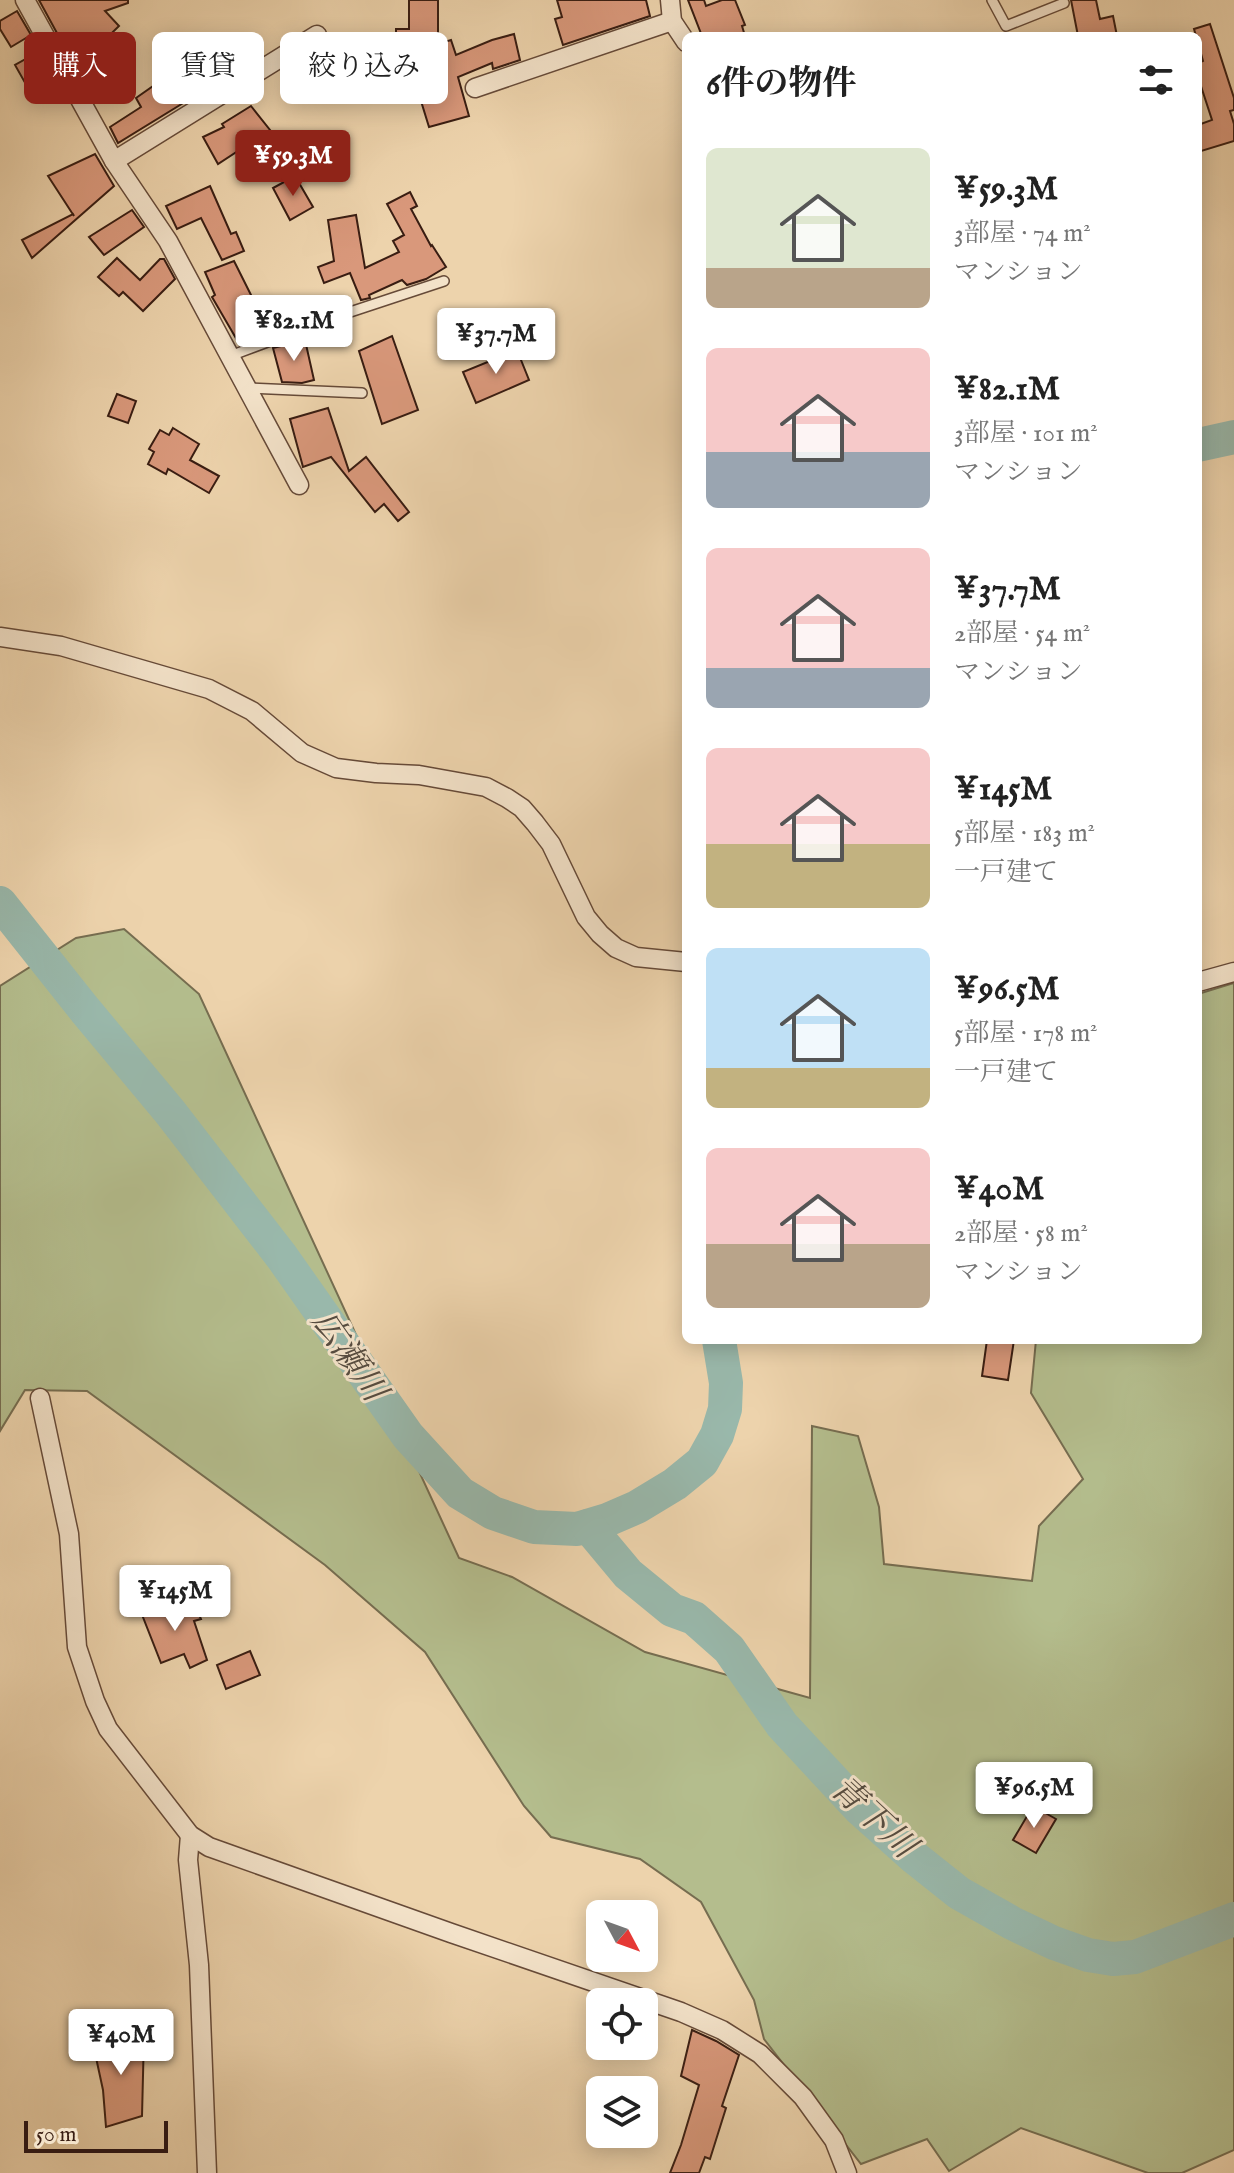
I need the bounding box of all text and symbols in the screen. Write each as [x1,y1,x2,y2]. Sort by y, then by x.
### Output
chip: 購入 [24,32,136,104]
chip: 賃貸 [152,32,264,104]
chip: 絞り込み [280,32,448,104]
icon: filters [1134,58,1178,102]
text: 6件の物件 [706,63,856,106]
pin: ¥59.3M [228,130,358,198]
text: ¥59.3M [253,139,333,172]
text: ¥59.3M [954,168,1058,211]
icon: home [770,180,866,276]
text: 3部屋 · 74 m² [954,217,1091,250]
text: マンション [954,256,1083,289]
pin: ¥82.1M [229,295,359,363]
text: ¥82.1M [253,304,335,337]
pin: ¥37.7M [431,308,561,376]
text: ¥37.7M [455,317,537,350]
text: ¥82.1M [954,368,1060,411]
icon: home [770,380,866,476]
text: 3部屋 · 101 m² [954,417,1098,450]
text: マンション [954,456,1083,489]
text: ¥37.7M [954,568,1061,611]
icon: home [770,580,866,676]
text: 2部屋 · 54 m² [954,617,1090,650]
text: マンション [954,656,1083,689]
text: ¥145M [954,768,1052,811]
icon: home [770,780,866,876]
text: 5部屋 · 183 m² [954,817,1095,850]
text: 一戸建て [954,856,1058,889]
text: ¥96.5M [954,968,1060,1011]
icon: home [770,980,866,1076]
text: 5部屋 · 178 m² [954,1017,1098,1050]
text: 一戸建て [954,1056,1058,1089]
text: ¥40M [954,1168,1044,1211]
icon: home [770,1180,866,1276]
text: 2部屋 · 58 m² [954,1217,1088,1250]
text: マンション [954,1256,1083,1289]
water label: 広瀬川 [301,1302,397,1414]
pin: ¥145M [119,1565,231,1633]
text: ¥145M [137,1574,213,1607]
pin: ¥96.5M [969,1762,1099,1830]
water label: 青下川 [820,1767,927,1871]
text: ¥96.5M [994,1771,1074,1804]
north arrow [586,1900,658,1972]
map controls [586,1900,658,2148]
button: locate [586,1988,658,2060]
pin: ¥40M [74,2009,168,2077]
text: ¥40M [87,2018,155,2051]
button: layers [586,2076,658,2148]
scale bar [24,2117,168,2153]
text: 50 m [36,2121,77,2149]

